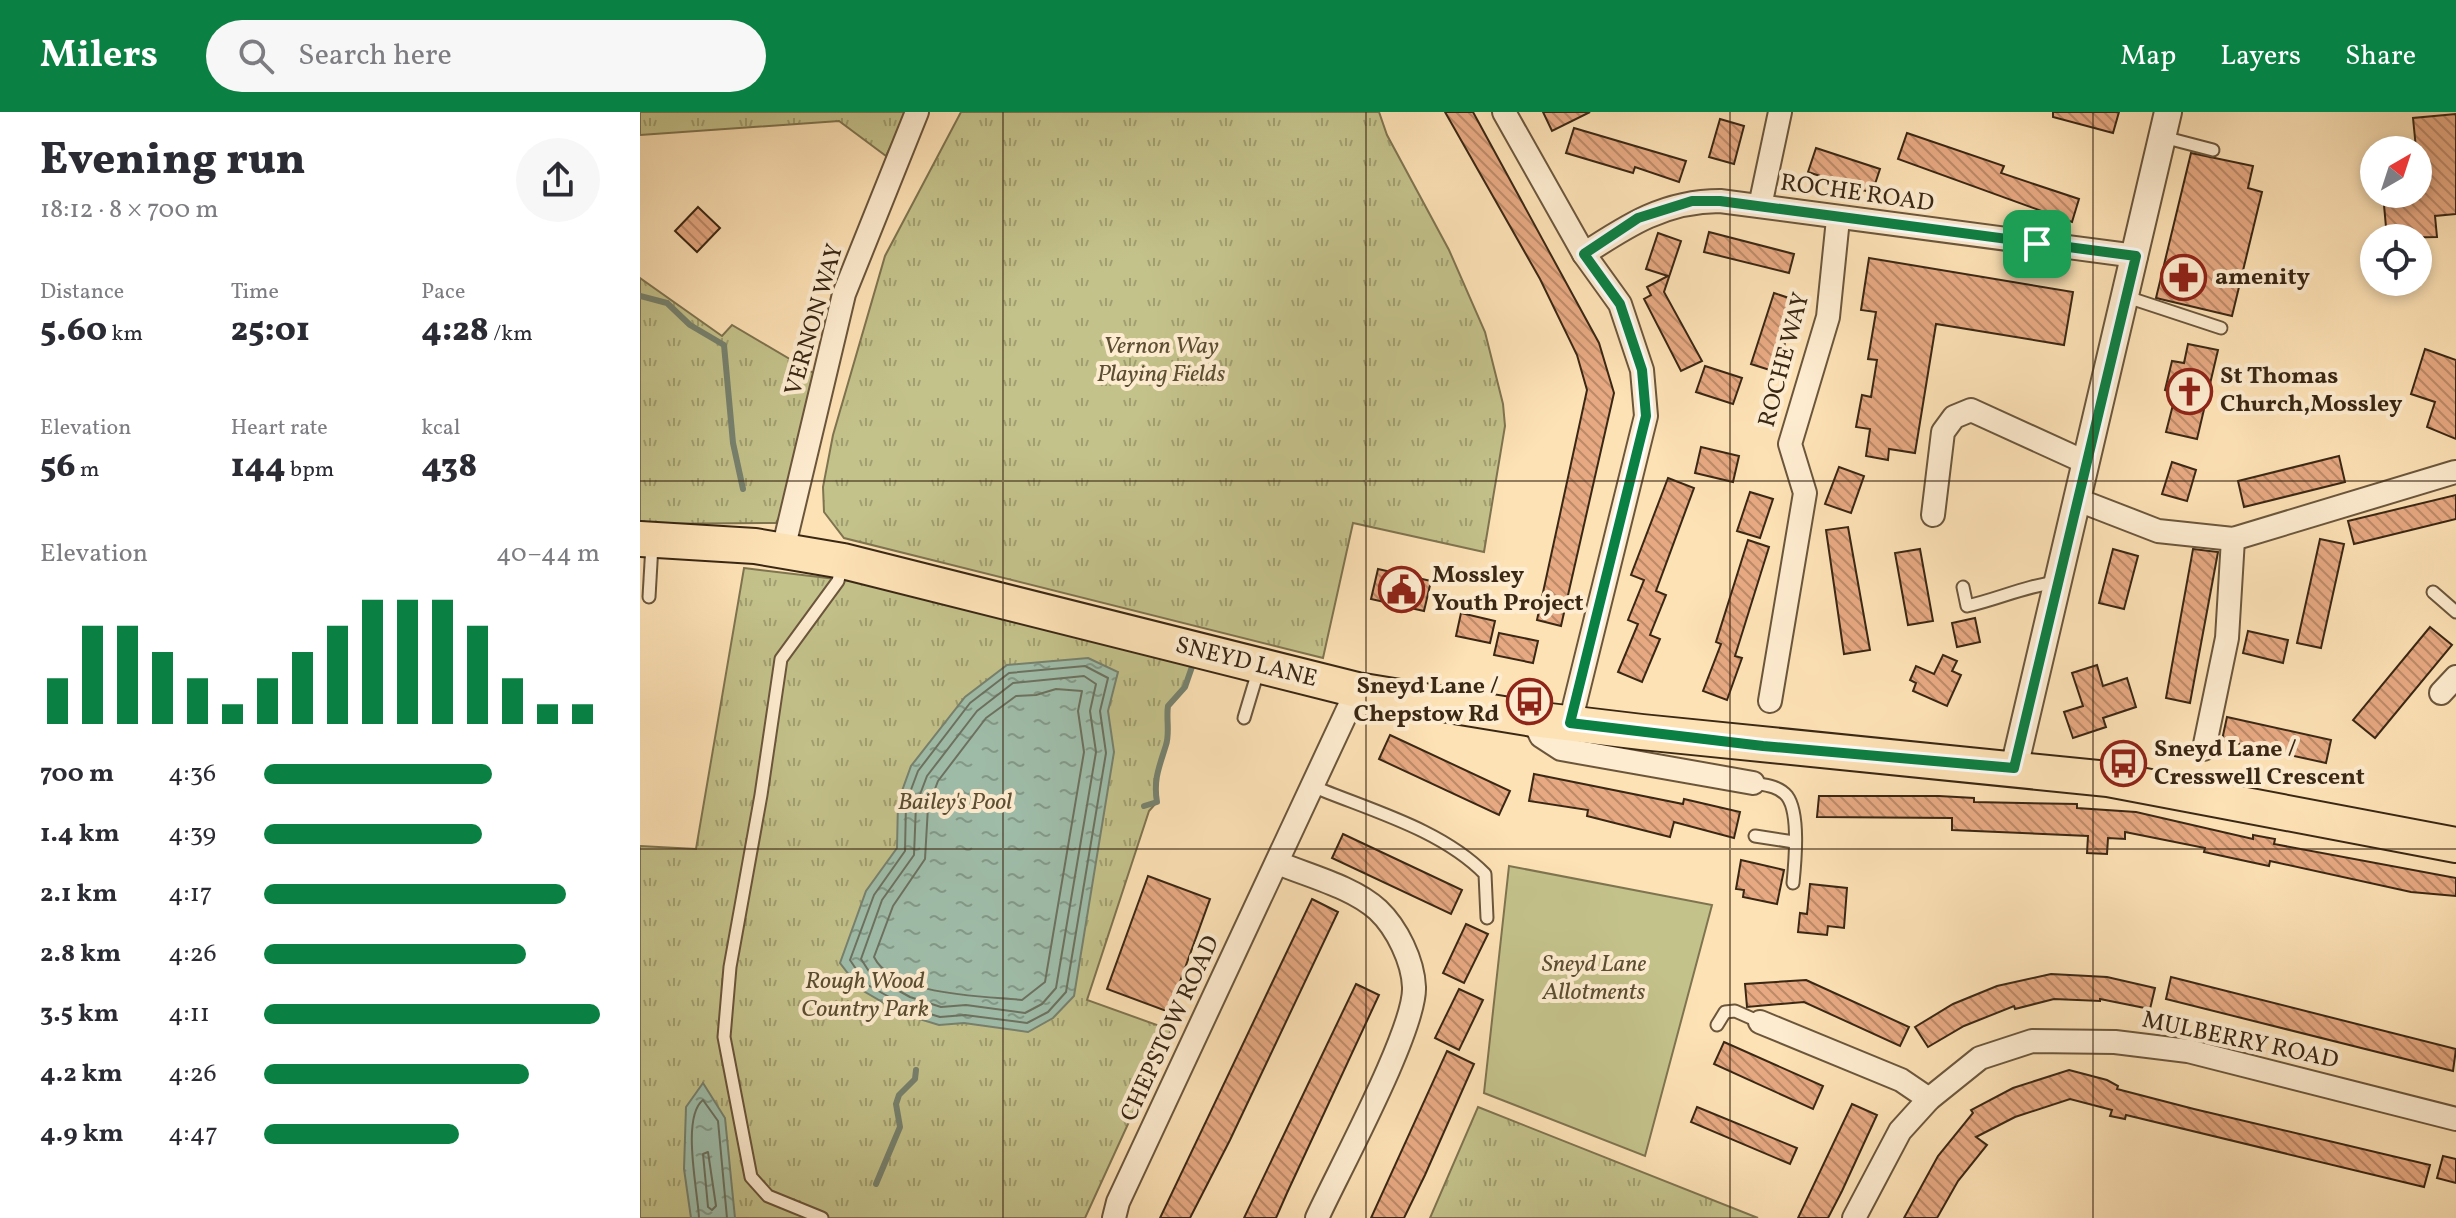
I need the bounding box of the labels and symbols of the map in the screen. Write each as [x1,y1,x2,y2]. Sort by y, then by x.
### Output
north arrow [2360,136,2432,208]
street label: ROCHE ROAD [1778,166,1936,222]
pin [2003,210,2071,278]
street label: VERNON WAY [777,240,853,400]
pharmacy icon: amenity [2160,254,2208,302]
place label: amenity [2215,261,2311,295]
street label: ROCHE WAY [1751,289,1819,431]
park label: Vernon Way Playing Fields [1097,330,1226,392]
place label: St Thomas Church,Mossley [2220,360,2403,422]
church icon: St Thomas Church,Mossley [2165,367,2213,415]
place label: Mossley Youth Project [1432,559,1584,621]
public building icon: Mossley Youth Project [1377,566,1425,614]
street label: SNEYD LANE [1172,629,1320,697]
place label: Sneyd Lane / Chepstow Rd [1353,670,1499,732]
bus stop icon: Sneyd Lane / Chepstow Rd [1506,677,1554,725]
place label: Sneyd Lane / Cresswell Crescent [2154,733,2365,795]
bus stop icon: Sneyd Lane / Cresswell Crescent [2099,740,2147,788]
park label: Bailey's Pool [898,786,1012,820]
street label: CHEPSTOW ROAD [1113,930,1229,1128]
park label: Sneyd Lane Allotments [1542,948,1646,1010]
park label: Rough Wood Country Park [801,965,929,1027]
street label: MULBERRY ROAD [2139,1004,2341,1078]

